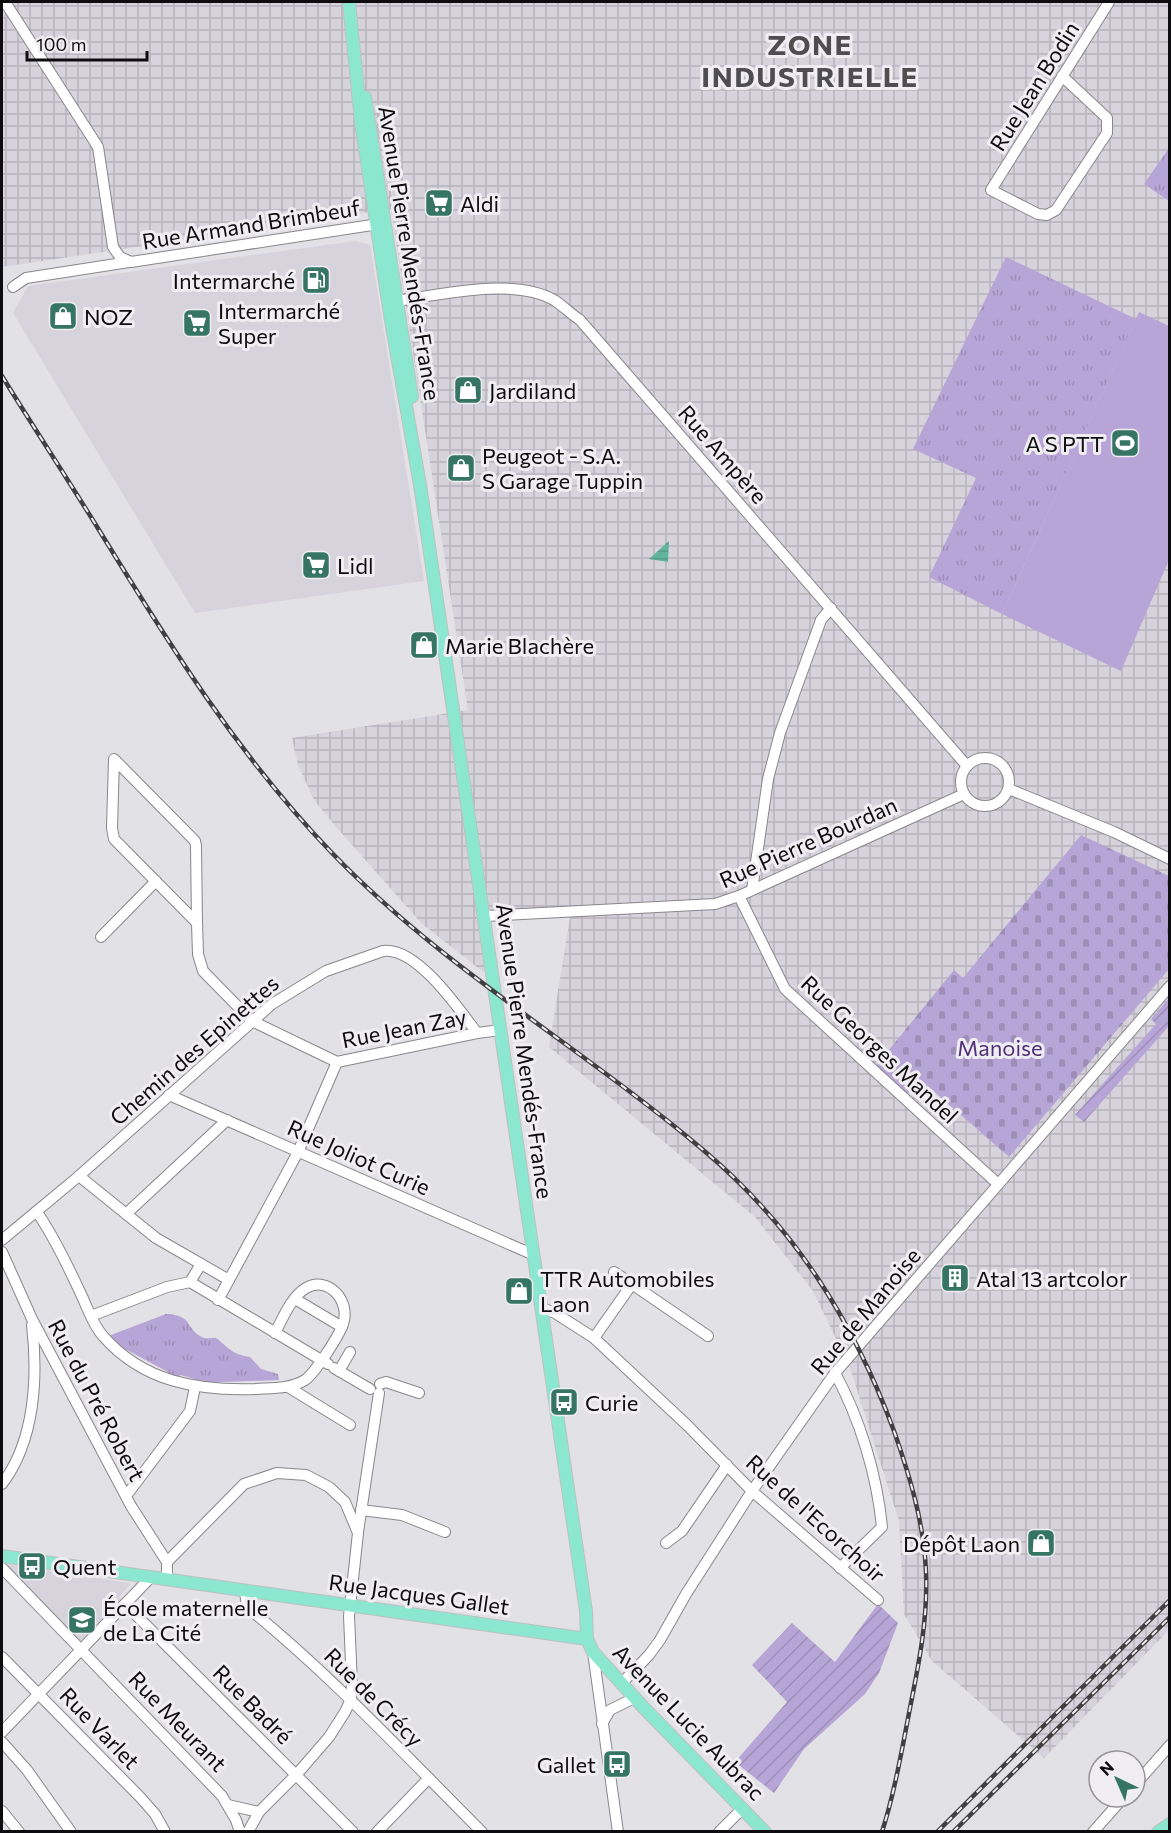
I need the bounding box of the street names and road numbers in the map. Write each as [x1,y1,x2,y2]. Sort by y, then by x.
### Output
street label: Rue Jean Bodin [984,16,1084,156]
street label: Avenue Pierre Mendés-France [373,104,447,402]
street label: Rue Armand Brimbeuf [140,193,362,255]
street label: Rue Ampère [673,399,773,509]
street label: Rue Pierre Bourdan [715,791,901,893]
street label: Avenue Pierre Mendés-France [491,902,559,1200]
street label: Chemin des Epinettes [104,969,284,1131]
street label: Rue Georges Mandel [796,969,964,1129]
street label: Rue Jean Zay [339,1003,469,1053]
street label: Rue Joliot Curie [284,1114,434,1200]
street label: Rue de Manoise [804,1242,926,1380]
street label: Rue du Pré Robert [43,1314,151,1486]
street label: Rue de l'Ecorchoir [741,1448,891,1588]
street label: Rue Jacques Gallet [327,1568,511,1620]
street label: Avenue Lucie Aubrac [608,1639,770,1805]
street label: Rue de Crécy [319,1642,429,1752]
street label: Rue Badré [208,1659,298,1749]
street label: Rue Meurant [123,1665,233,1777]
street label: Rue Varlet [55,1682,145,1774]

